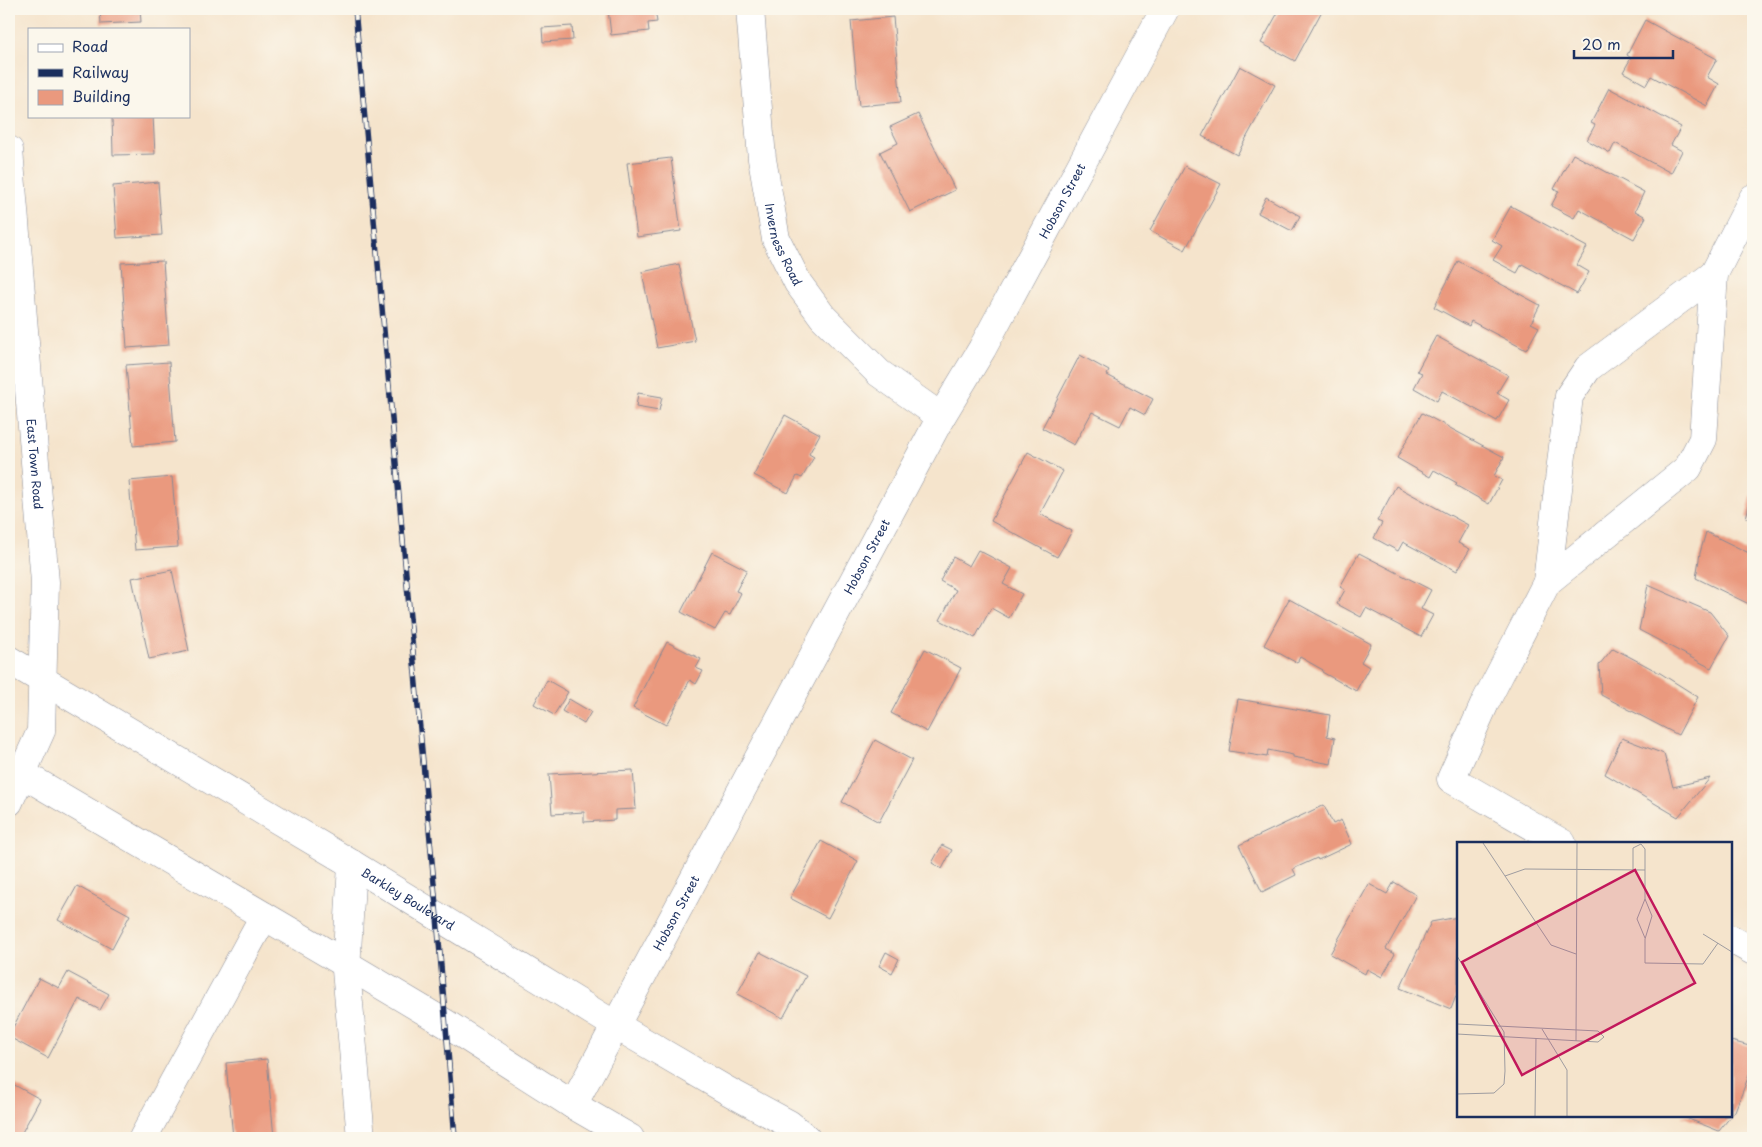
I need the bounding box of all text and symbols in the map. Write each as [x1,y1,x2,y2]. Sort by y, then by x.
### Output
legend [28,28,190,118]
scale bar [1574,28,1673,60]
text: 20 m [1582,32,1621,55]
text: Road [72,34,108,57]
text: Railway [72,60,129,83]
text: Building [72,84,131,107]
street label: Hobson Street [1034,160,1089,242]
street label: Inverness Road [761,202,807,289]
street label: East Town Road [22,418,48,510]
street label: Hobson Street [839,516,894,597]
inset map [1457,842,1732,1117]
street label: Barkley Boulevard [358,863,459,934]
street label: Hobson Street [648,872,703,954]

